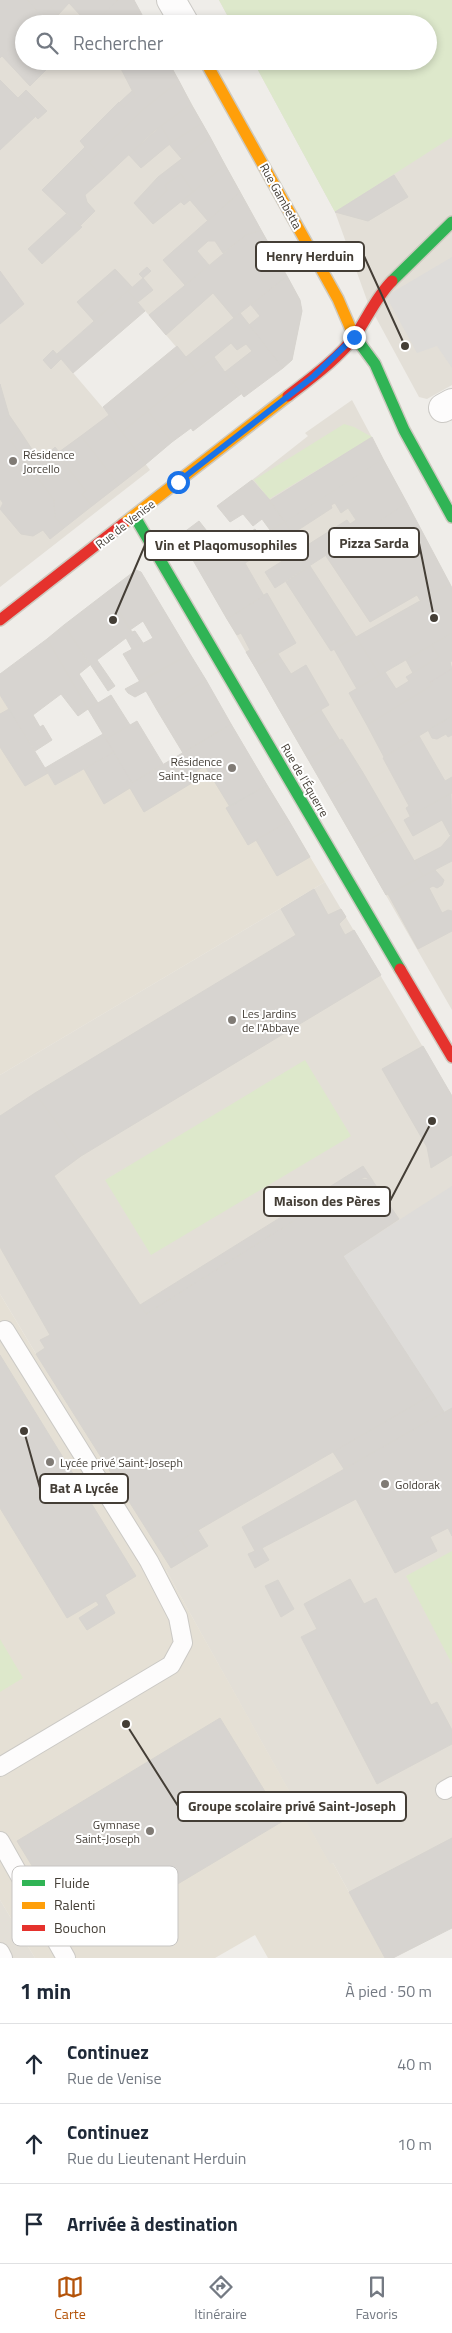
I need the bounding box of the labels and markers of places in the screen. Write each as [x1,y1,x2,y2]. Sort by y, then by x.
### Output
callout: Henry Herduin [256,242,364,271]
place label: Résidence Jorcello [23,445,75,478]
marker: Résidence Jorcello [7,455,19,467]
callout: Pizza Sarda [329,528,419,557]
callout: Vin et Plaqomusophiles [145,531,308,560]
place label: Résidence Saint-Ignace [159,752,222,785]
marker: Résidence Saint-Ignace [226,762,238,774]
place label: Les Jardins de l'Abbaye [242,1004,299,1037]
marker: Les Jardins de l'Abbaye [226,1014,238,1026]
callout: Maison des Pères [264,1187,390,1216]
place label: Lycée privé Saint-Joseph [60,1453,183,1472]
marker: Lycée privé Saint-Joseph [44,1456,56,1468]
callout: Bat A Lycée [40,1474,128,1503]
place label: Goldorak [395,1475,440,1494]
marker: Goldorak [379,1478,391,1490]
callout: Groupe scolaire privé Saint-Joseph [178,1792,406,1821]
place label: Gymnase Saint-Joseph [75,1815,140,1848]
marker: Gymnase Saint-Joseph [144,1825,156,1837]

